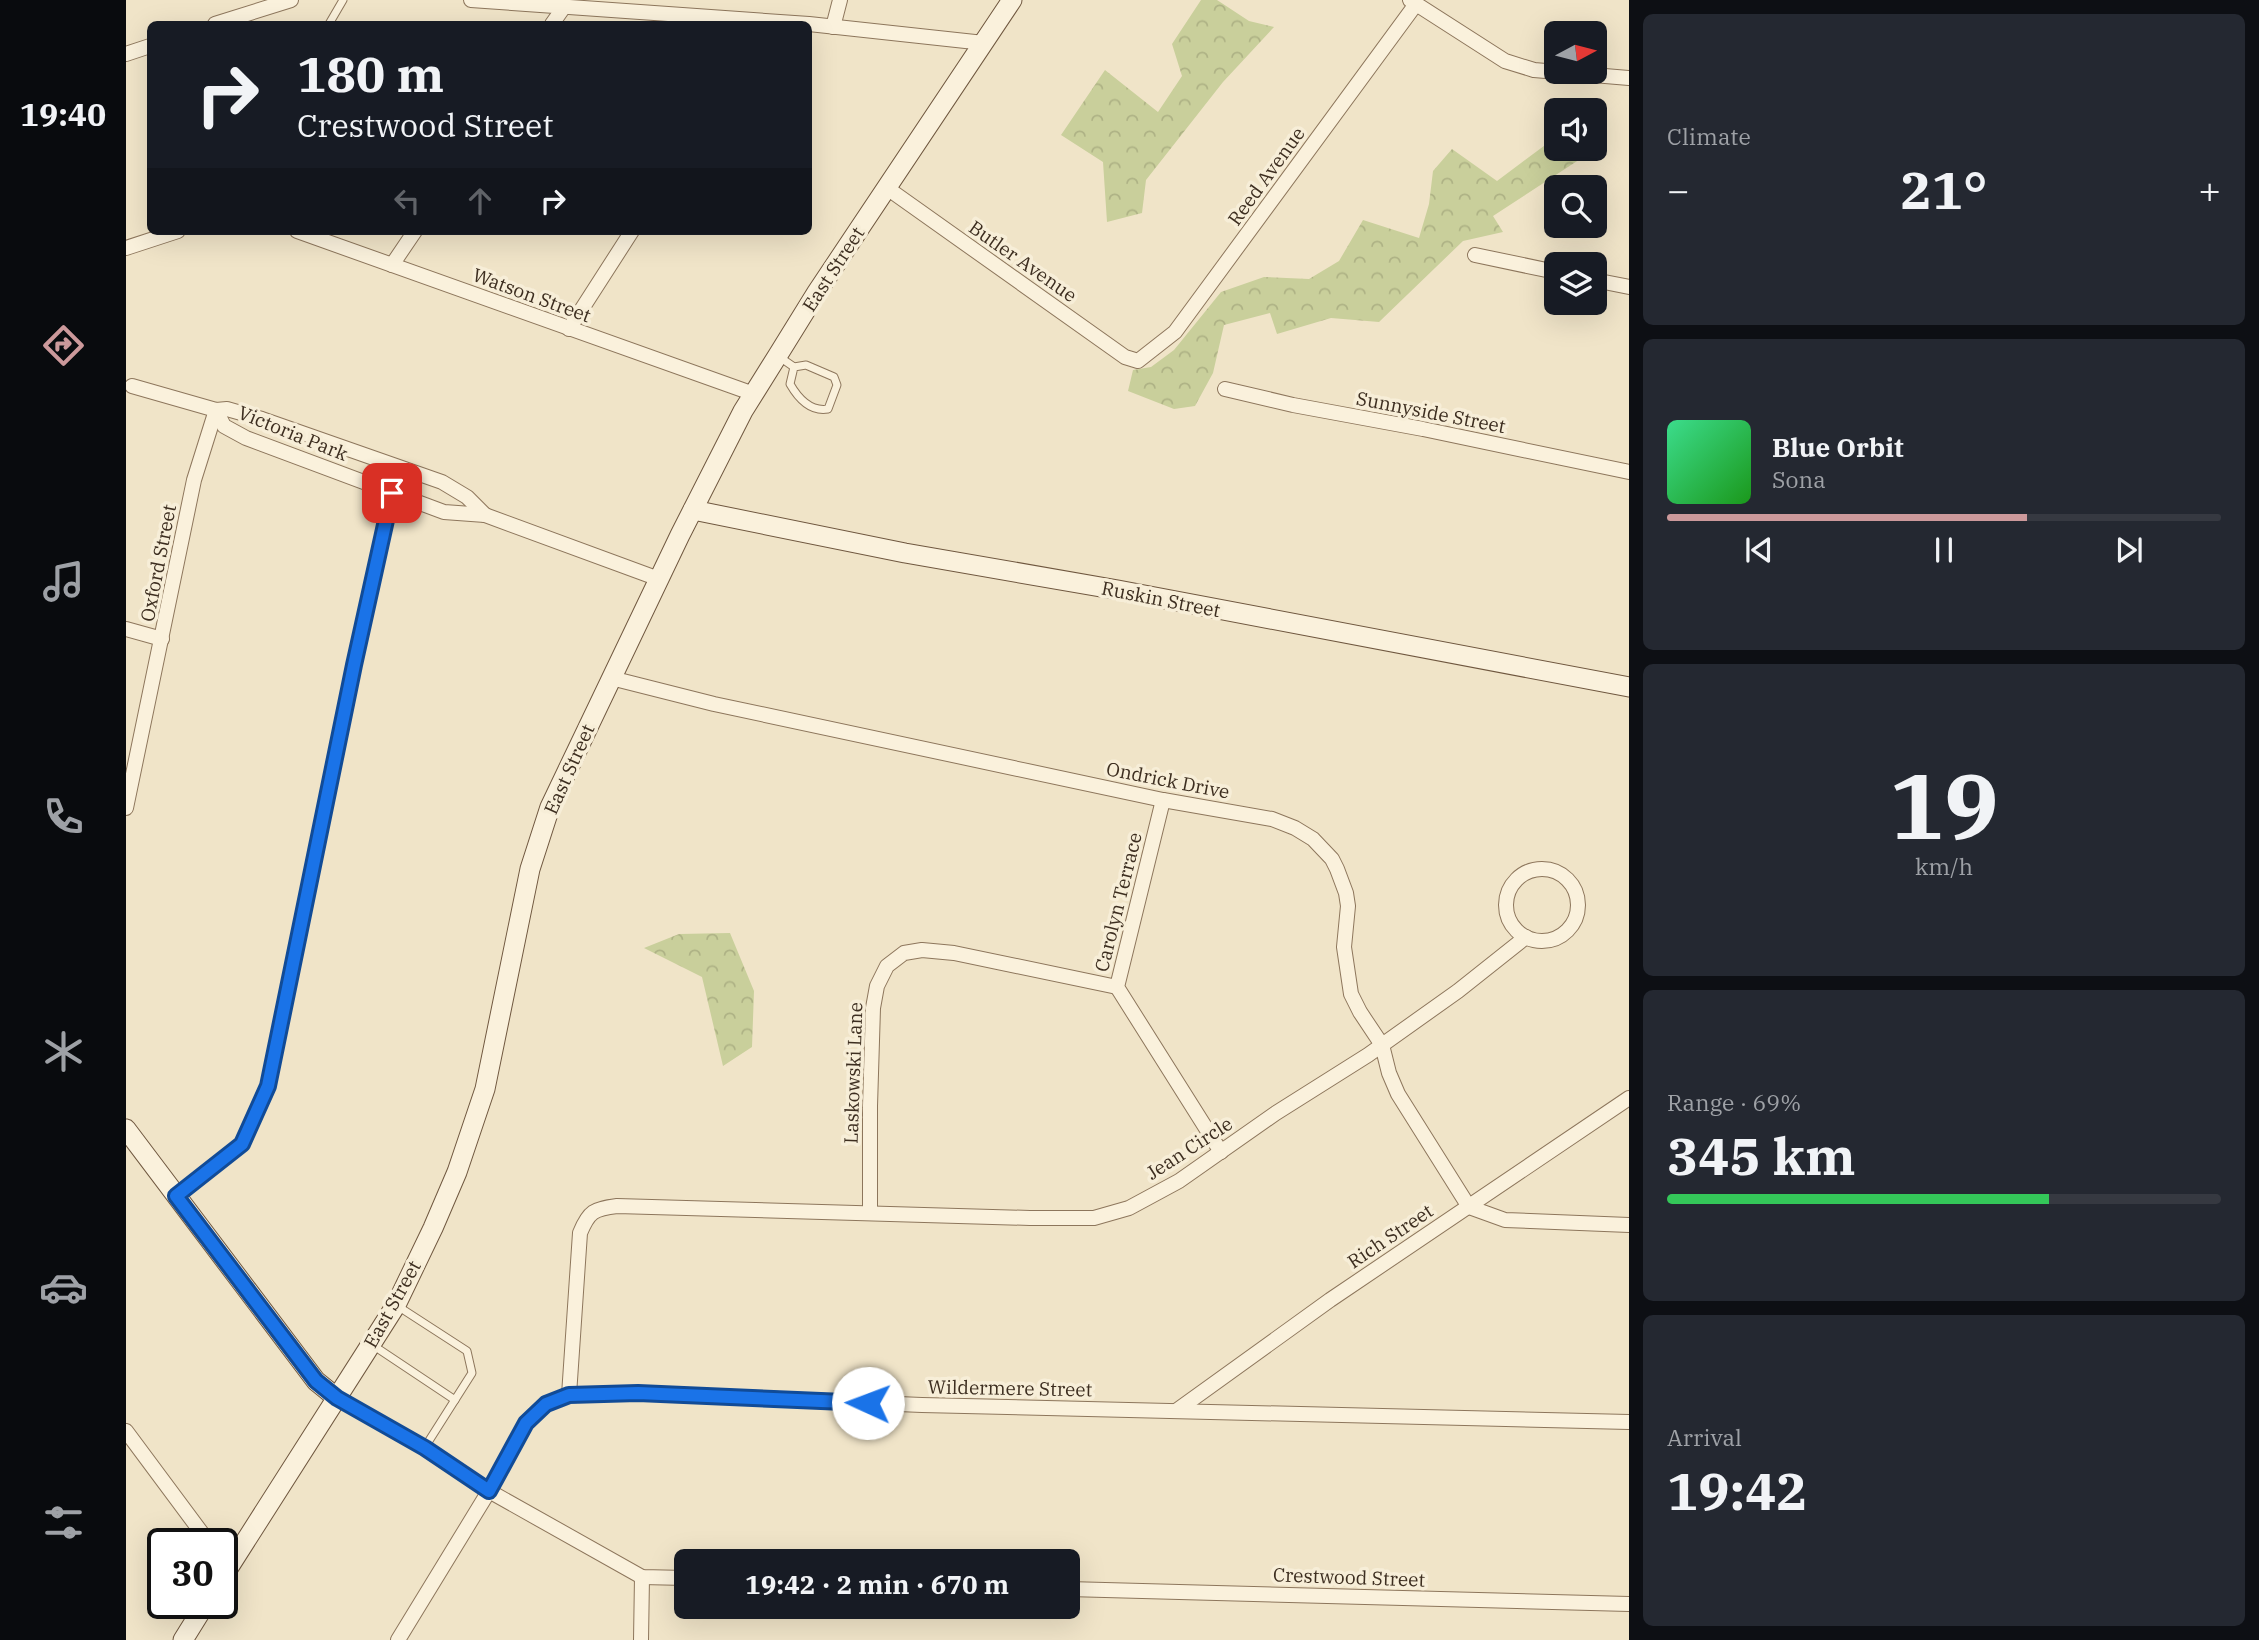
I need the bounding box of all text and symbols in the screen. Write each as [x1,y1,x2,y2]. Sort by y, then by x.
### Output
north arrow [1544,21,1606,84]
map controls [1544,21,1607,315]
text: 180 m [297,42,444,105]
icon: right [182,49,273,140]
text: 19:40 [20,93,106,135]
button: sound [1544,98,1607,161]
text: Crestwood Street [297,104,553,146]
text: Climate [1667,121,1751,151]
street label: Reed Avenue [1222,122,1310,230]
text: 21° [1901,156,1987,223]
text: − [1667,165,1690,214]
text: + [2198,165,2221,214]
button: search [1544,175,1607,238]
icon: left [388,182,426,220]
icon: ahead [461,182,499,220]
icon: right [534,182,572,220]
street label: Butler Avenue [964,215,1082,307]
street label: East Street [797,222,869,316]
button: layers [1544,252,1607,315]
street label: Watson Street [470,263,595,328]
icon: directions [39,321,88,370]
street label: Sunnyside Street [1354,386,1508,438]
street label: Victoria Park [235,400,351,466]
text: Blue Orbit [1772,430,1904,464]
pin [362,463,422,523]
text: Sona [1772,464,1826,494]
icon: arrive [373,474,411,512]
street label: Oxford Street [135,502,181,624]
icon: previous [1740,531,1778,569]
icon: pause [1925,531,1963,569]
icon: next [2110,531,2148,569]
icon: music [39,557,88,606]
street label: Ruskin Street [1099,576,1223,622]
street label: East Street [538,720,600,818]
text: 19 [1889,746,1999,864]
street label: Ondrick Drive [1104,756,1232,804]
icon: phone [39,792,88,841]
street label: Carolyn Terrace [1089,830,1147,974]
text: km/h [1915,851,1973,881]
street label: Laskowski Lane [839,1002,867,1144]
icon: climate [39,1027,88,1076]
text: Range · 69% [1667,1087,1801,1117]
street label: Jean Circle [1141,1111,1237,1185]
text: 345 km [1667,1122,1856,1189]
street label: Rich Street [1343,1198,1438,1273]
street label: East Street [358,1256,426,1352]
icon: car [39,1263,88,1312]
position arrow [831,1366,905,1440]
street label: Wildermere Street [927,1375,1093,1401]
text: Arrival [1667,1422,1742,1452]
text: 19:42 [1667,1457,1808,1524]
icon: filters [39,1498,88,1547]
speed limit sign: 30 [147,1528,238,1619]
street label: Crestwood Street [1272,1562,1426,1592]
text: 19:42 · 2 min · 670 m [745,1567,1009,1601]

